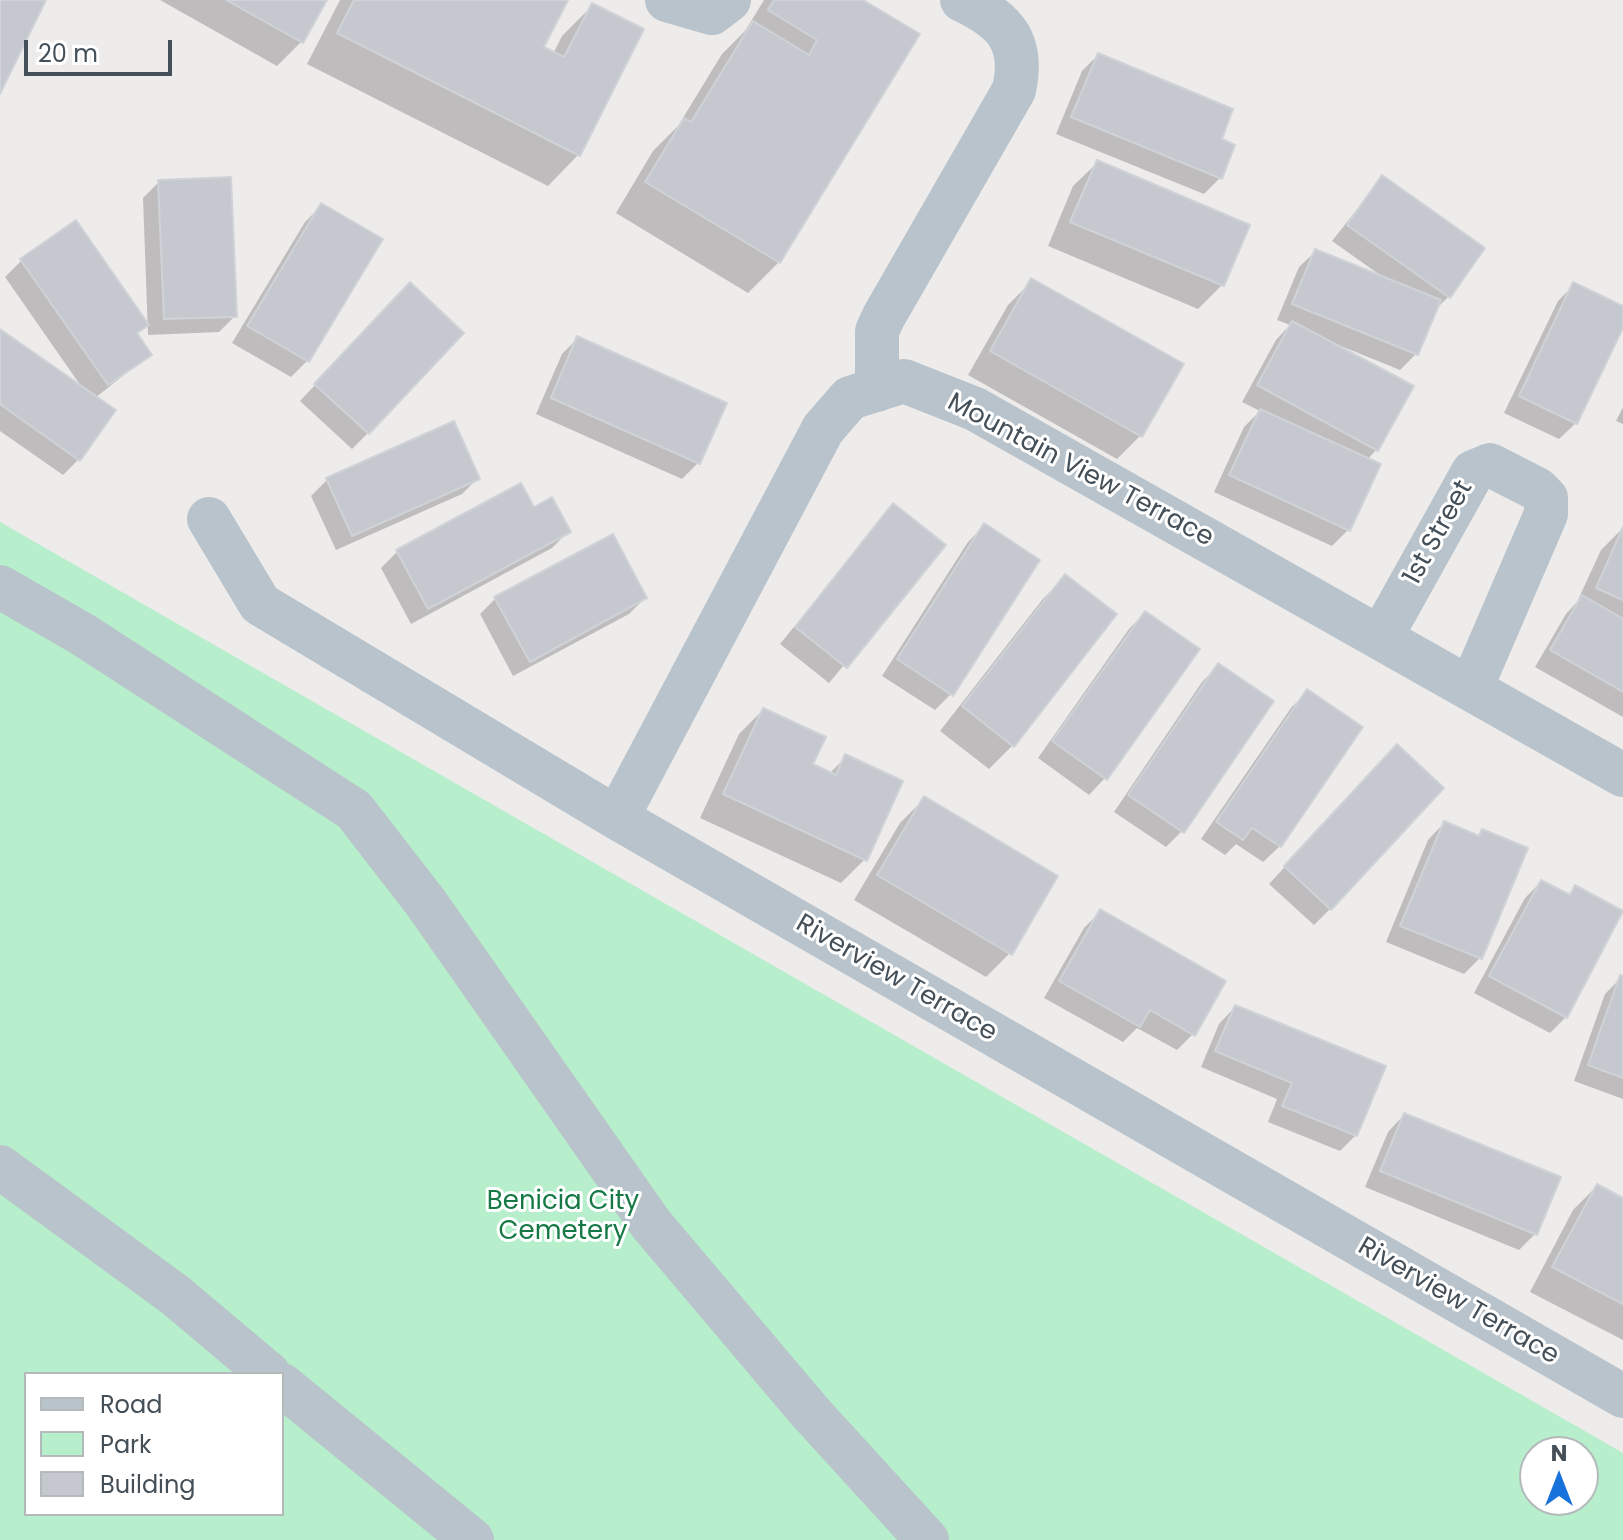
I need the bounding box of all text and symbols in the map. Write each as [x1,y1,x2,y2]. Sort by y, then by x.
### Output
scale bar [28,24,176,74]
text: 20 m [38,37,98,70]
street label: Mountain View Terrace [942,388,1218,554]
street label: 1st Street [1398,475,1480,591]
street label: Riverview Terrace [790,909,1002,1049]
park label: Benicia City Cemetery [487,1186,639,1248]
street label: Riverview Terrace [1352,1232,1564,1372]
legend [24,1372,284,1516]
text: Road [100,1388,162,1421]
text: Park [100,1428,151,1461]
north arrow [1519,1436,1599,1516]
text: N [1551,1438,1567,1469]
text: Building [100,1468,196,1501]

